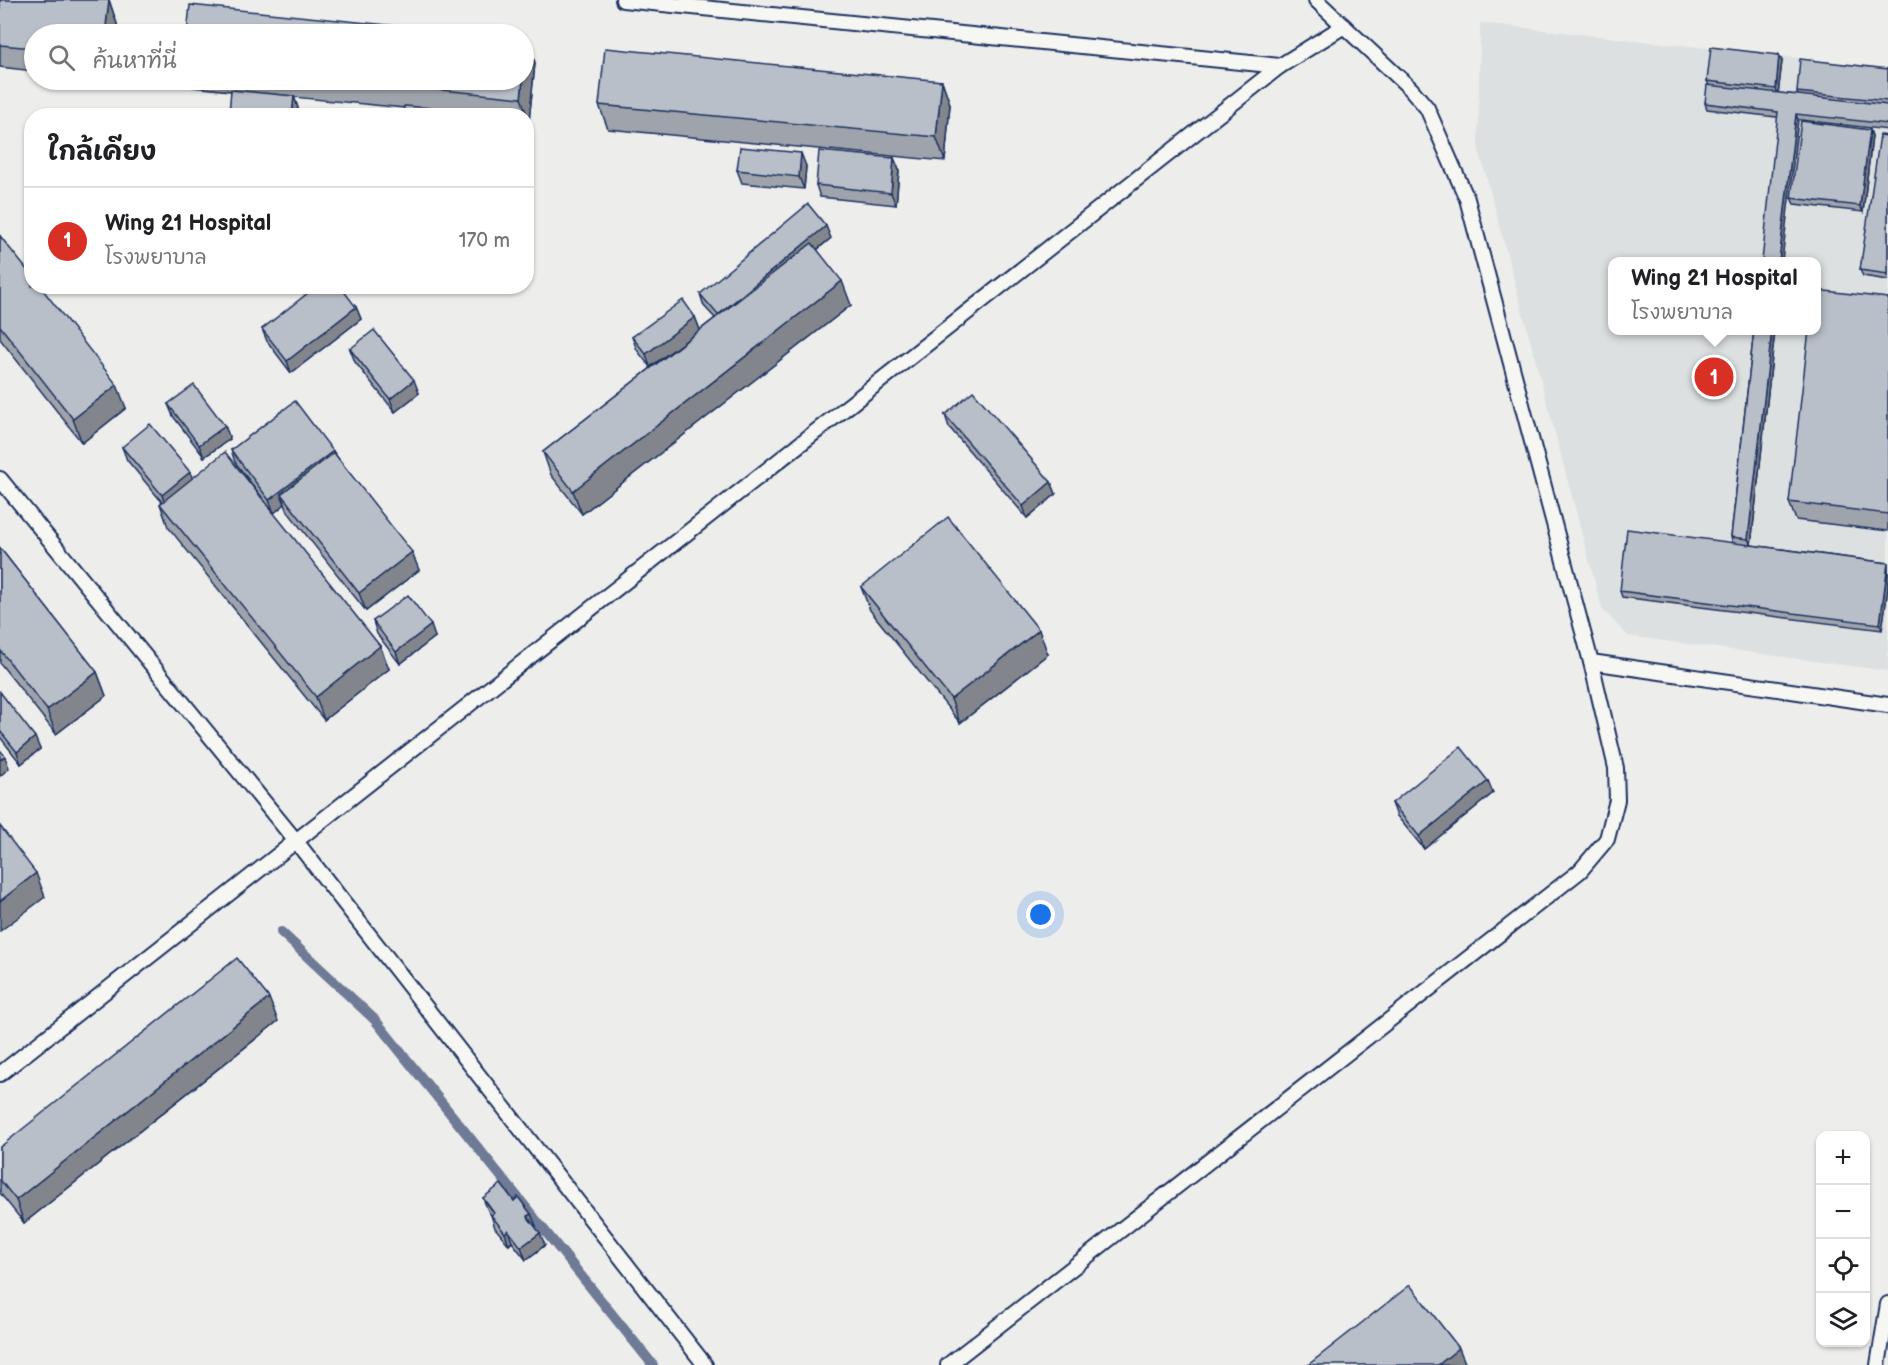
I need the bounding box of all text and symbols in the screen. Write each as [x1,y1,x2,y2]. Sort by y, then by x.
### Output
search box [24,24,534,90]
icon: search [45,41,78,74]
text: ค้นหาที่นี่ [93,48,177,75]
text: ใกล้เคียง [48,137,156,168]
text: Wing 21 Hospital [105,210,271,237]
text: 1 [63,229,72,253]
text: 170 m [459,229,510,253]
text: โรงพยาบาล [105,246,206,270]
popup [1608,257,1821,335]
text: Wing 21 Hospital [1631,265,1798,292]
text: โรงพยาบาล [1631,301,1733,325]
pin: 1 [1694,354,1734,400]
your location [1026,900,1055,929]
map controls [1816,1131,1870,1347]
button: + [1816,1131,1870,1185]
button: − [1816,1185,1870,1239]
button: locate [1816,1239,1870,1293]
button: layers [1816,1293,1870,1347]

